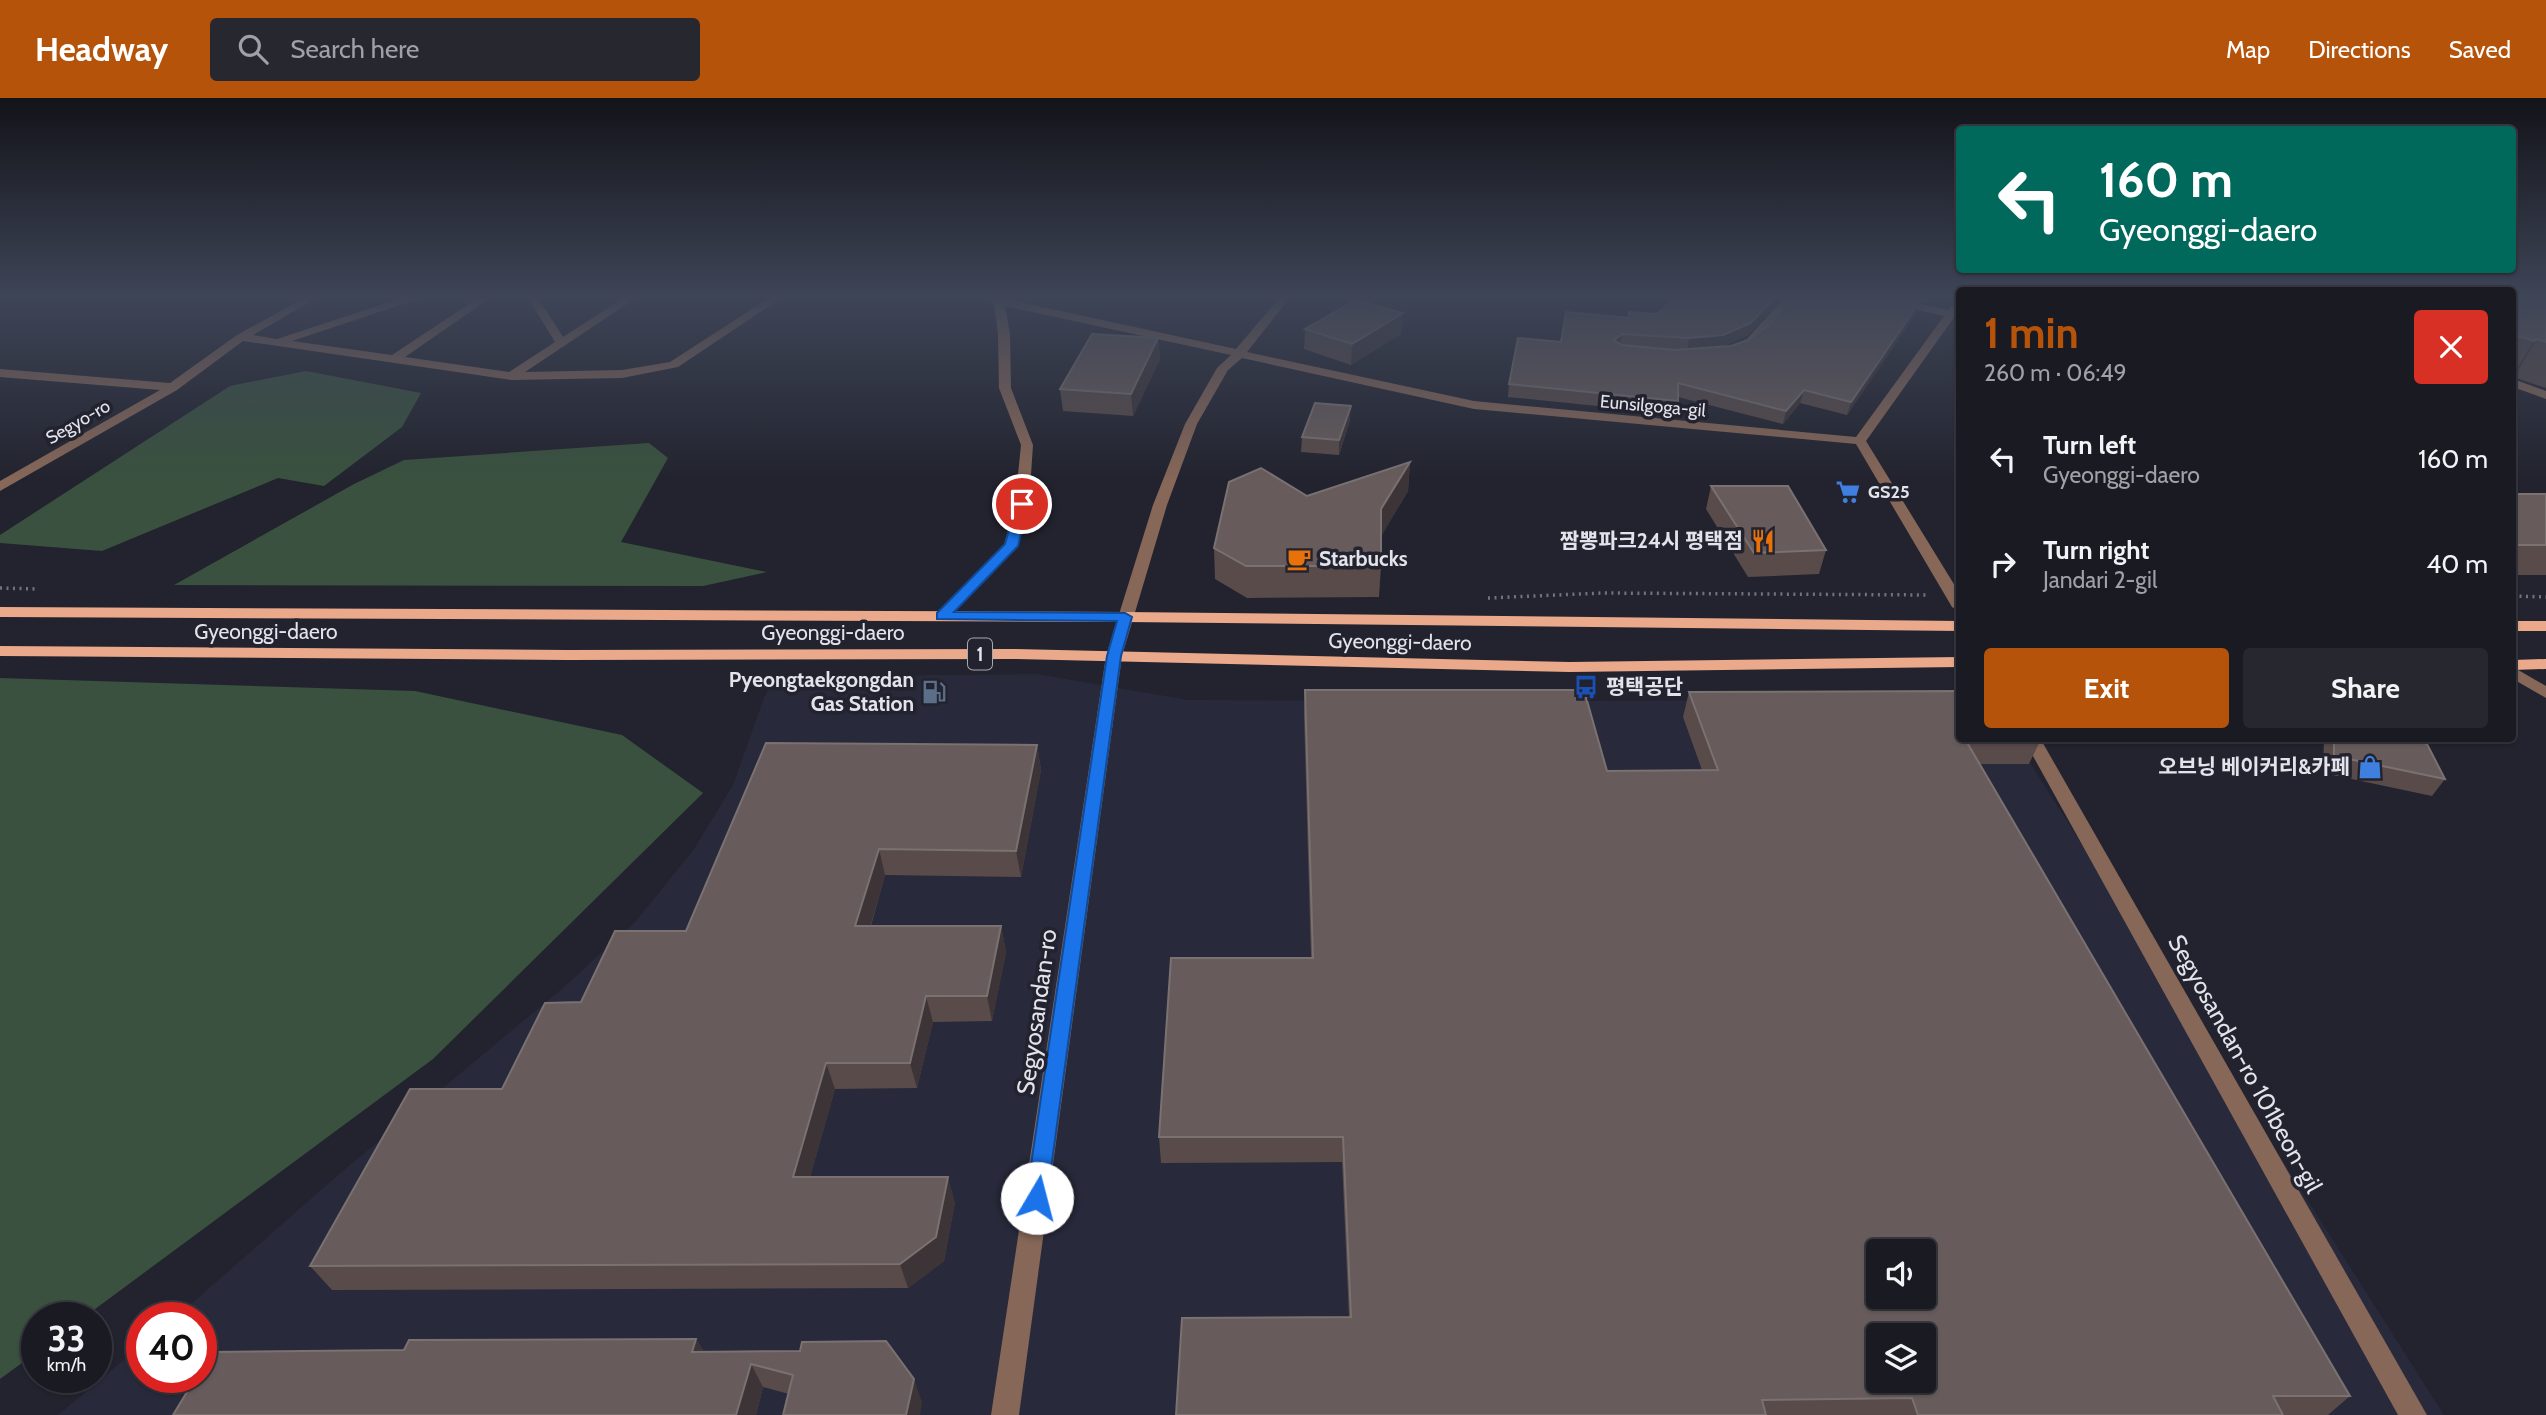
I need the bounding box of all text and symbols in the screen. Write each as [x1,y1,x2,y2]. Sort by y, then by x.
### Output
search box [210,18,700,81]
text: Headway [35,29,168,69]
icon: search [234,30,272,68]
text: Search here [290,33,419,65]
text: Map [2226,35,2270,64]
text: Directions [2308,35,2411,64]
text: Saved [2449,35,2511,64]
text: 160 m [2099,150,2233,209]
icon: left [1984,154,2075,245]
text: Gyeonggi-daero [2099,210,2317,249]
text: 1 min [1984,307,2079,359]
button: close [2414,310,2488,384]
text: 260 m · 06:49 [1984,359,2127,387]
street label: Eunsilgoga-gil [1599,390,1708,422]
street label: Segyo-ro [42,395,114,449]
text: Turn left [2043,429,2136,461]
icon: left [1984,440,2022,478]
text: 160 m [2418,443,2488,475]
text: Gyeonggi-daero [2043,461,2200,489]
pin [992,474,1052,534]
supermarket icon: GS25 [1834,478,1862,506]
place label: GS25 [1868,481,1910,503]
icon: arrive [1003,485,1041,523]
restaurant icon: 짬뽕파크24시 평택점 [1749,527,1777,555]
place label: 짬뽕파크24시 평택점 [1560,528,1743,553]
text: Turn right [2043,534,2149,566]
cafe icon: Starbucks [1285,545,1313,573]
icon: right [1984,545,2022,583]
place label: Starbucks [1319,546,1408,571]
text: 40 m [2426,548,2488,580]
text: Jandari 2-gil [2043,566,2157,594]
street label: Gyeonggi-daero [194,619,338,644]
street label: Gyeonggi-daero [761,620,905,645]
street label: Gyeonggi-daero [1328,628,1472,655]
road number: 1 [968,638,992,670]
button: Exit [1984,648,2229,728]
button: Share [2243,648,2488,728]
place label: Pyeongtaekgongdan Gas Station [729,667,914,716]
bus stop icon: 평택공단 [1572,673,1600,701]
place label: 평택공단 [1606,674,1683,699]
fuel station icon: Pyeongtaekgongdan Gas Station [920,678,948,706]
shop icon: 오브닝 베이커리&카페 [2356,753,2384,781]
place label: 오브닝 베이커리&카페 [2158,754,2350,779]
street label: Segyosandan-ro [1011,927,1062,1097]
street label: Segyosandan-ro 101beon-gil [2162,930,2329,1198]
position arrow [1000,1161,1074,1235]
map controls [1866,1239,1936,1393]
button: sound [1866,1239,1936,1309]
speed limit sign: 40 [126,1302,217,1393]
text: 33 [48,1317,85,1360]
button: layers [1866,1323,1936,1393]
text: km/h [47,1354,86,1376]

